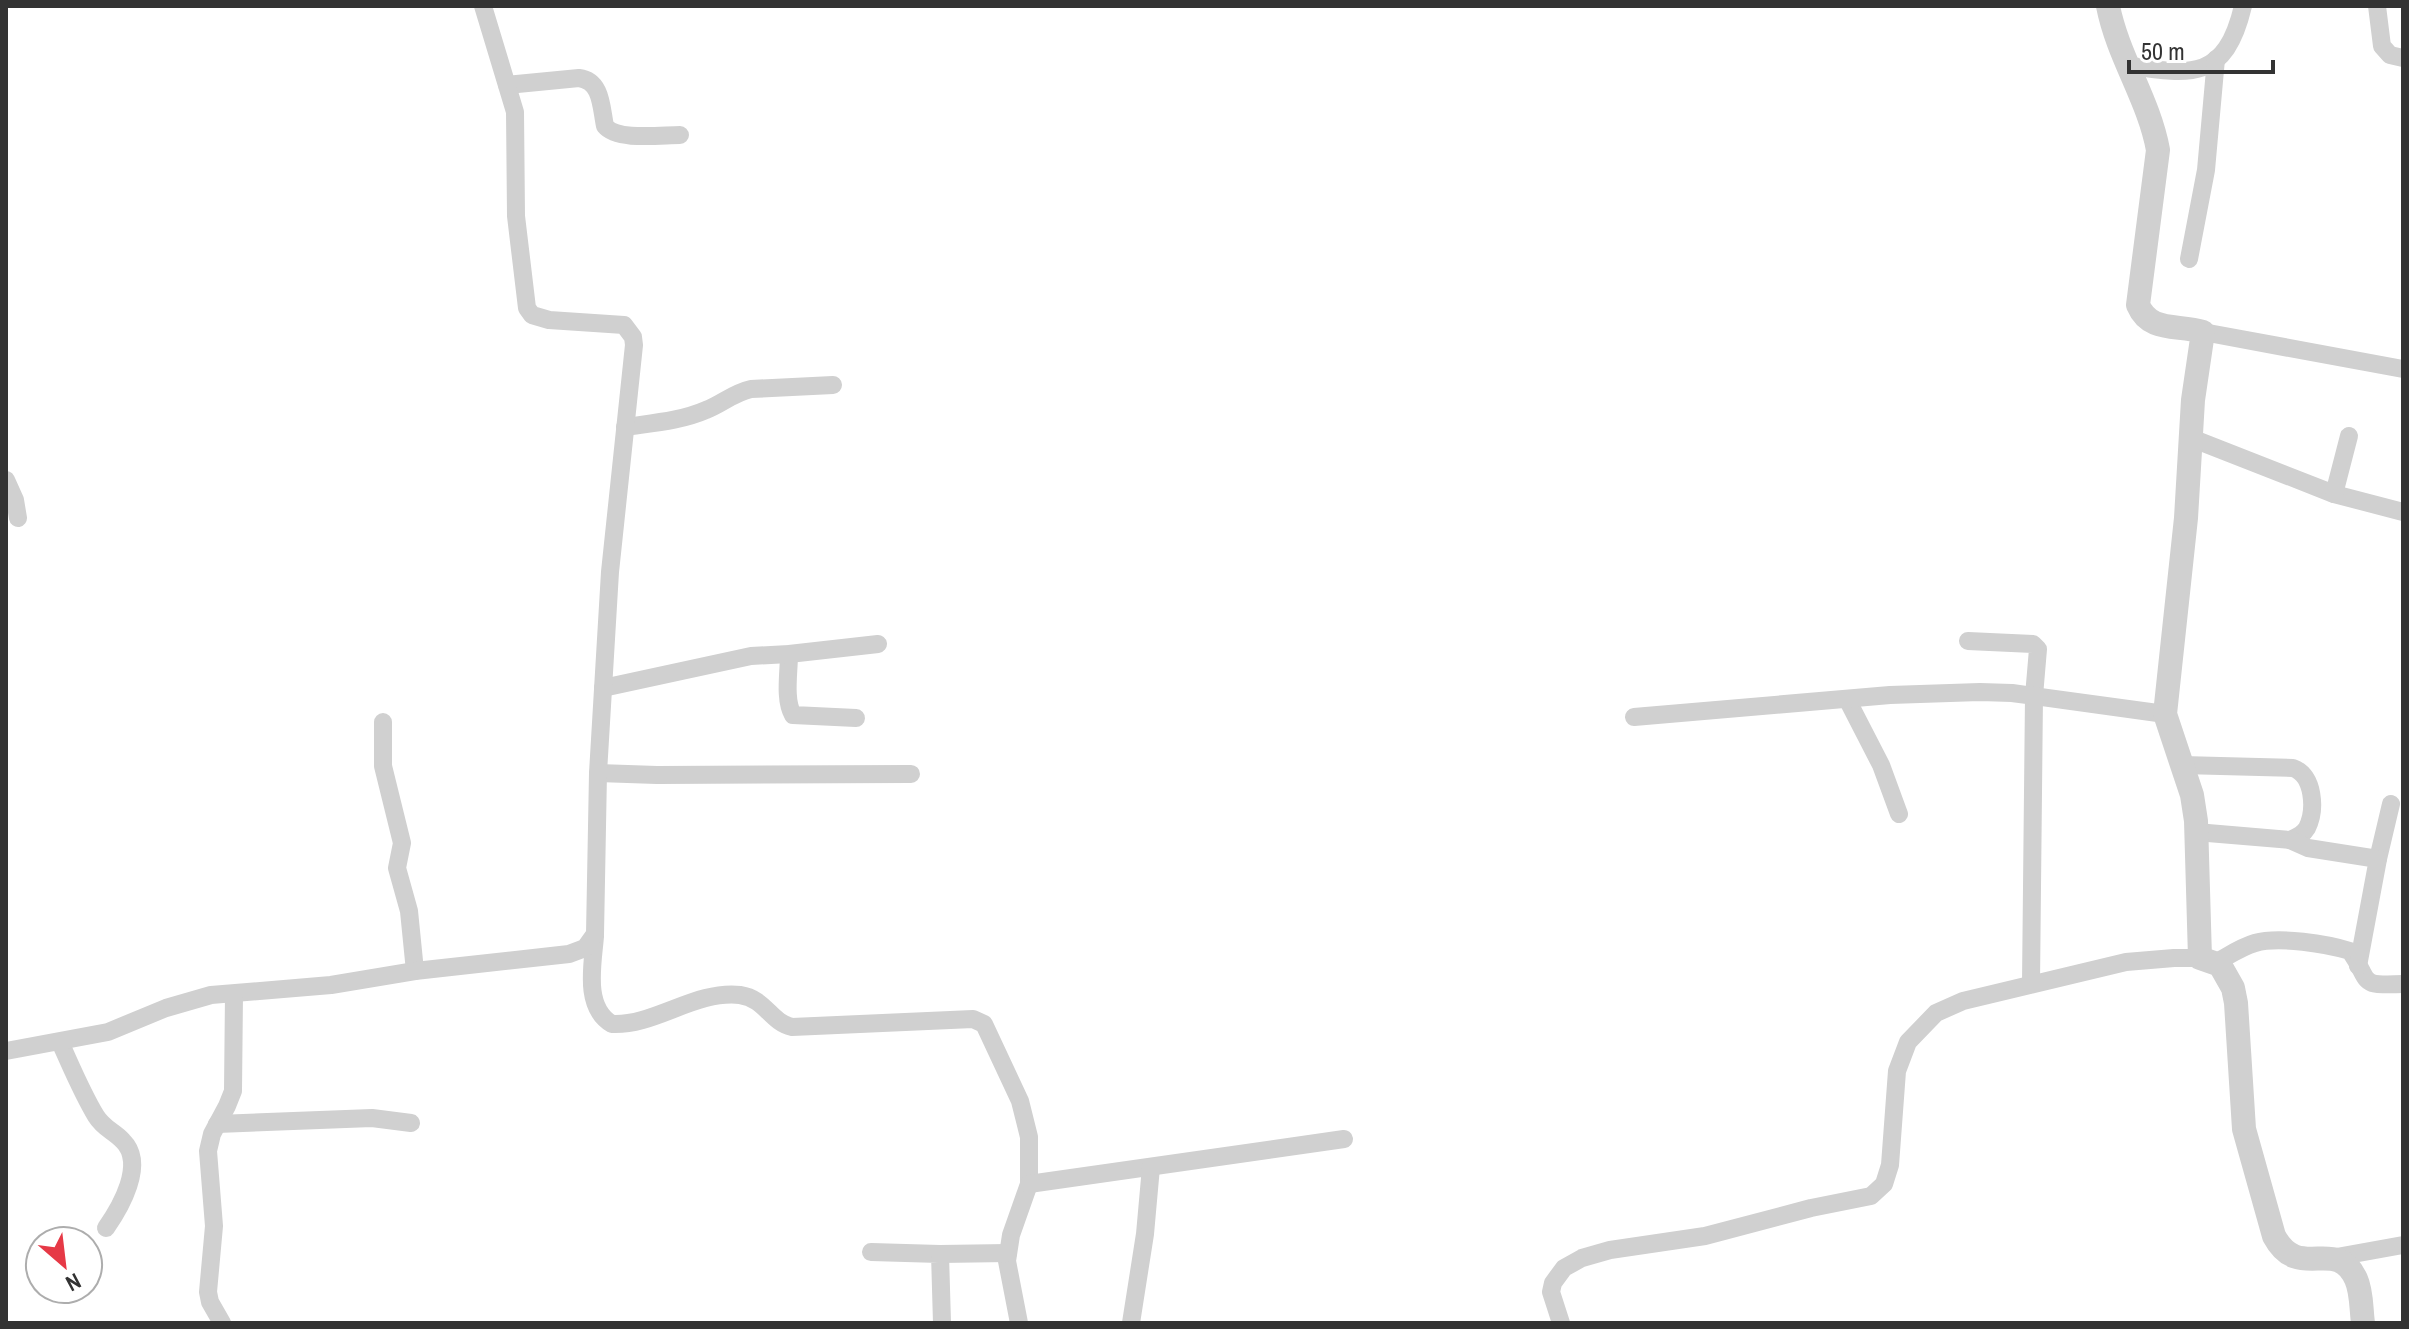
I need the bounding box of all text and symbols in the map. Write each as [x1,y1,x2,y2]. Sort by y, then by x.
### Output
scale bar [2129,24,2273,74]
text: 50 m [2141,35,2185,67]
north arrow [24,1225,104,1305]
text: N [61,1266,86,1299]

